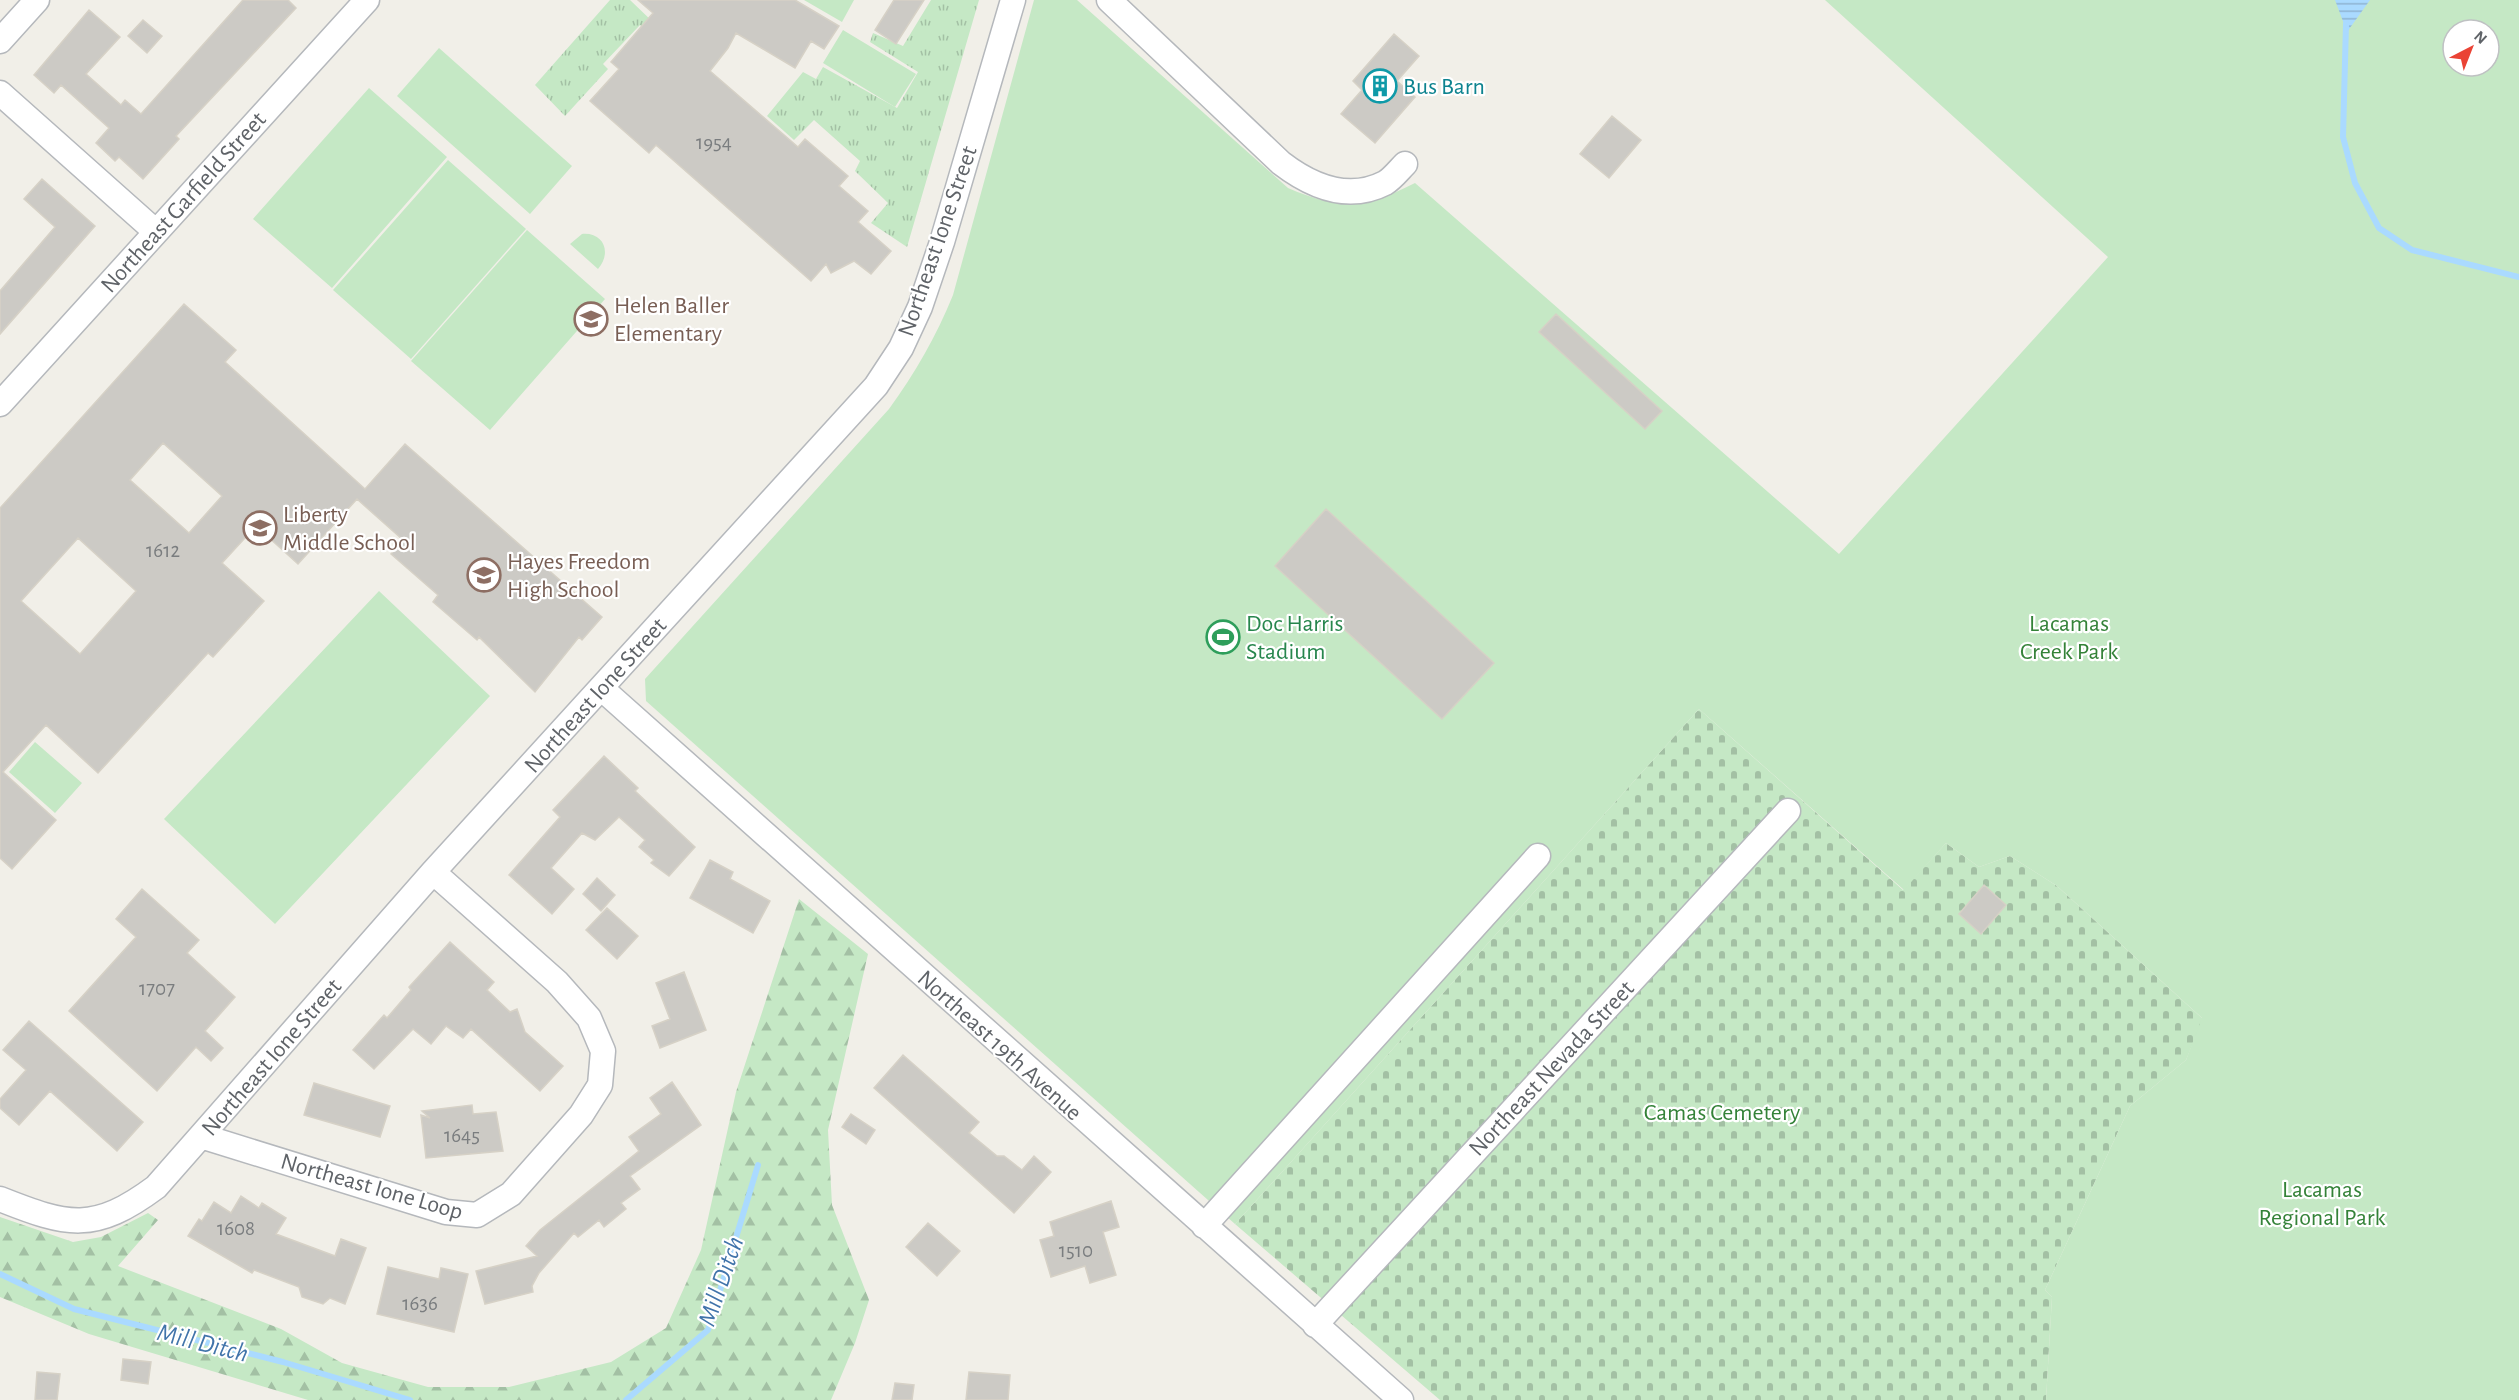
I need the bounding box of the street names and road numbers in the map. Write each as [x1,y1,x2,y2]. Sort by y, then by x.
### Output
street label: Northeast Garfield Street [97,107,271,298]
street label: Northeast Ione Street [894,143,982,340]
street label: Northeast Ione Street [520,613,672,778]
street label: Northeast 19th Avenue [913,966,1086,1125]
street label: Northeast Ione Street [197,974,346,1141]
street label: Northeast Nevada Street [1465,976,1639,1161]
street label: Northeast Ione Loop [278,1149,466,1224]

